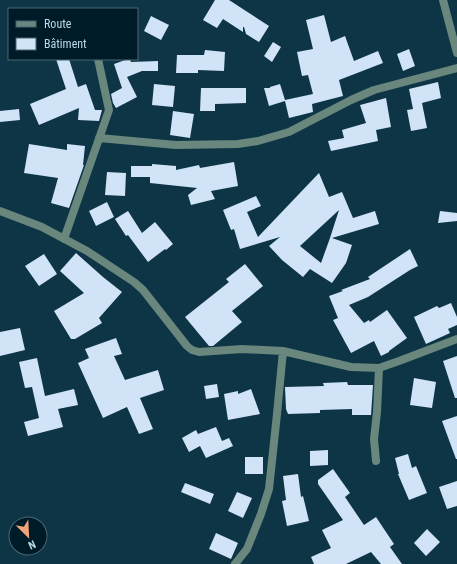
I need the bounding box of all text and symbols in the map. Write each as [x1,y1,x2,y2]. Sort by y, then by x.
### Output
legend [8,8,138,60]
text: Route [44,17,72,31]
text: Bâtiment [44,37,87,51]
north arrow [8,516,48,556]
text: N [26,537,38,552]

